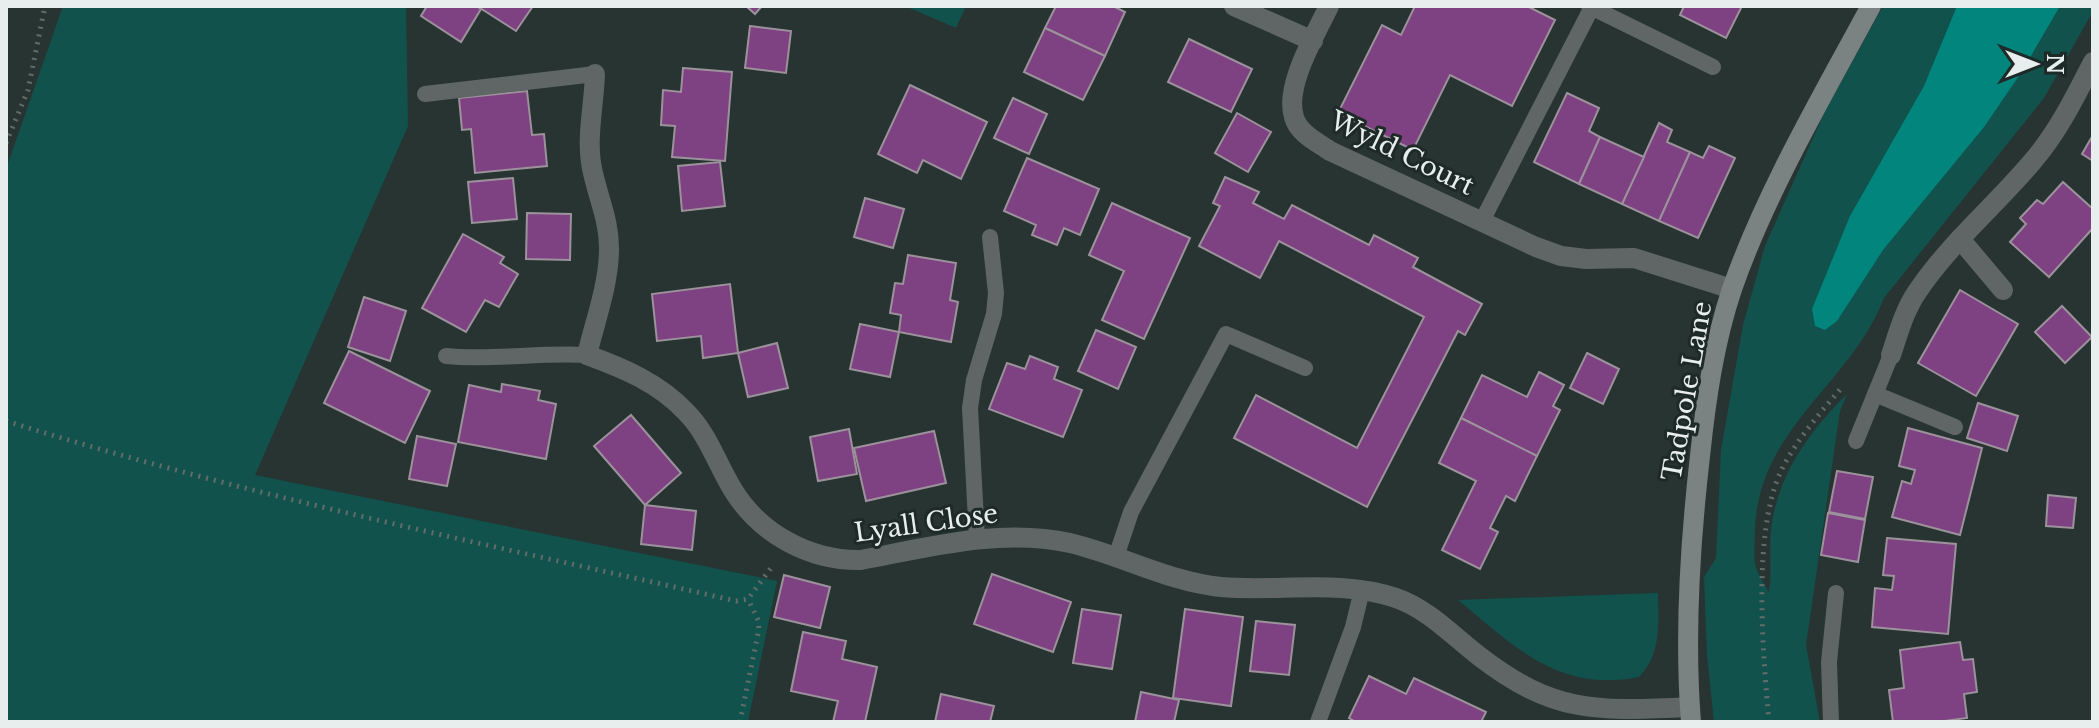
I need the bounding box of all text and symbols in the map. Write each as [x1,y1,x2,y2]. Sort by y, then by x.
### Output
north arrow [1995,24,2075,104]
text: N [2041,54,2068,75]
street label: Wyld Court [1324,104,1480,202]
street label: Tadpole Lane [1655,299,1719,483]
street label: Lyall Close [852,497,1000,549]

